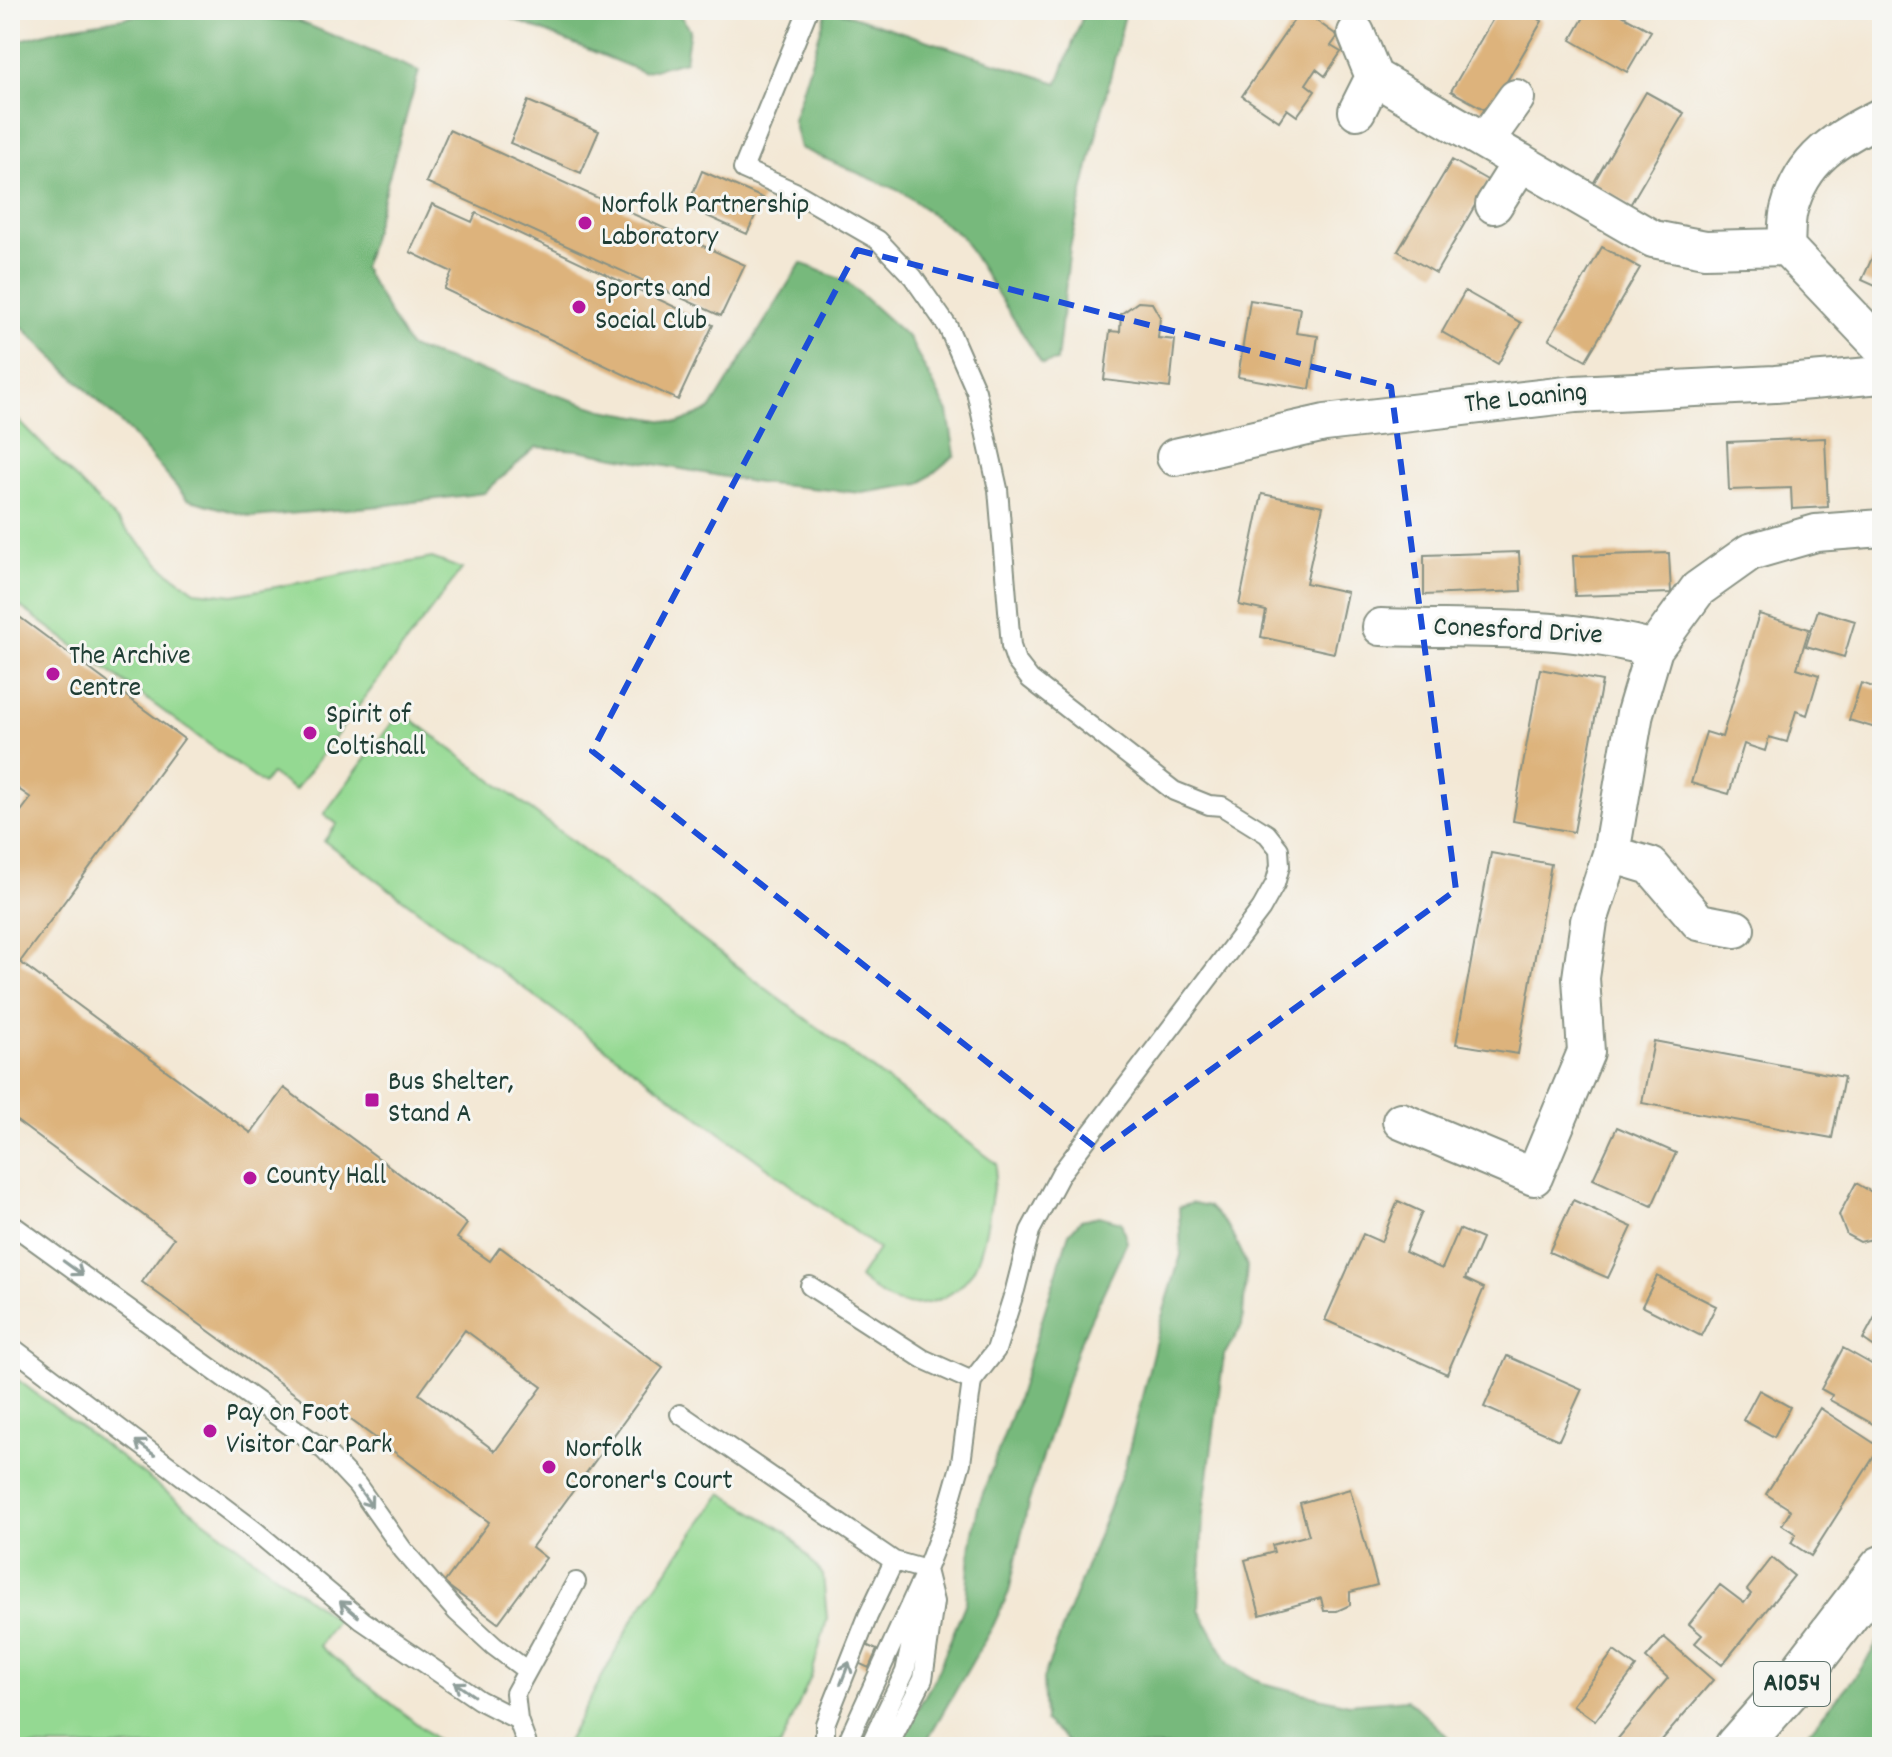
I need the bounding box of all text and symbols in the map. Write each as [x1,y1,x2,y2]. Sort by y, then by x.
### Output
place label: Norfolk Partnership Laboratory [601,187,809,259]
marker: Norfolk Partnership Laboratory [576,214,594,232]
place label: Sports and Social Club [595,271,711,343]
marker: Sports and Social Club [570,298,588,316]
street label: The Loaning [1463,374,1589,426]
street label: Conesford Drive [1432,609,1604,657]
place label: The Archive Centre [69,638,191,710]
marker: The Archive Centre [44,665,62,683]
place label: Spirit of Coltishall [326,697,426,769]
marker: Spirit of Coltishall [301,724,319,742]
place label: Bus Shelter, Stand A [388,1064,514,1136]
marker: Bus Shelter, Stand A [363,1091,381,1109]
place label: County Hall [266,1158,387,1198]
marker: County Hall [241,1169,259,1187]
one-way arrow [62,1260,84,1277]
place label: Pay on Foot Visitor Car Park [226,1395,393,1467]
marker: Pay on Foot Visitor Car Park [201,1422,219,1440]
place label: Norfolk Coroner's Court [565,1431,733,1503]
one-way arrow [135,1440,157,1456]
marker: Norfolk Coroner's Court [540,1458,558,1476]
one-way arrow [357,1485,373,1507]
one-way arrow [339,1601,360,1618]
one-way arrow [839,1661,853,1686]
road number: A1054 [1754,1662,1830,1706]
one-way arrow [454,1681,475,1698]

